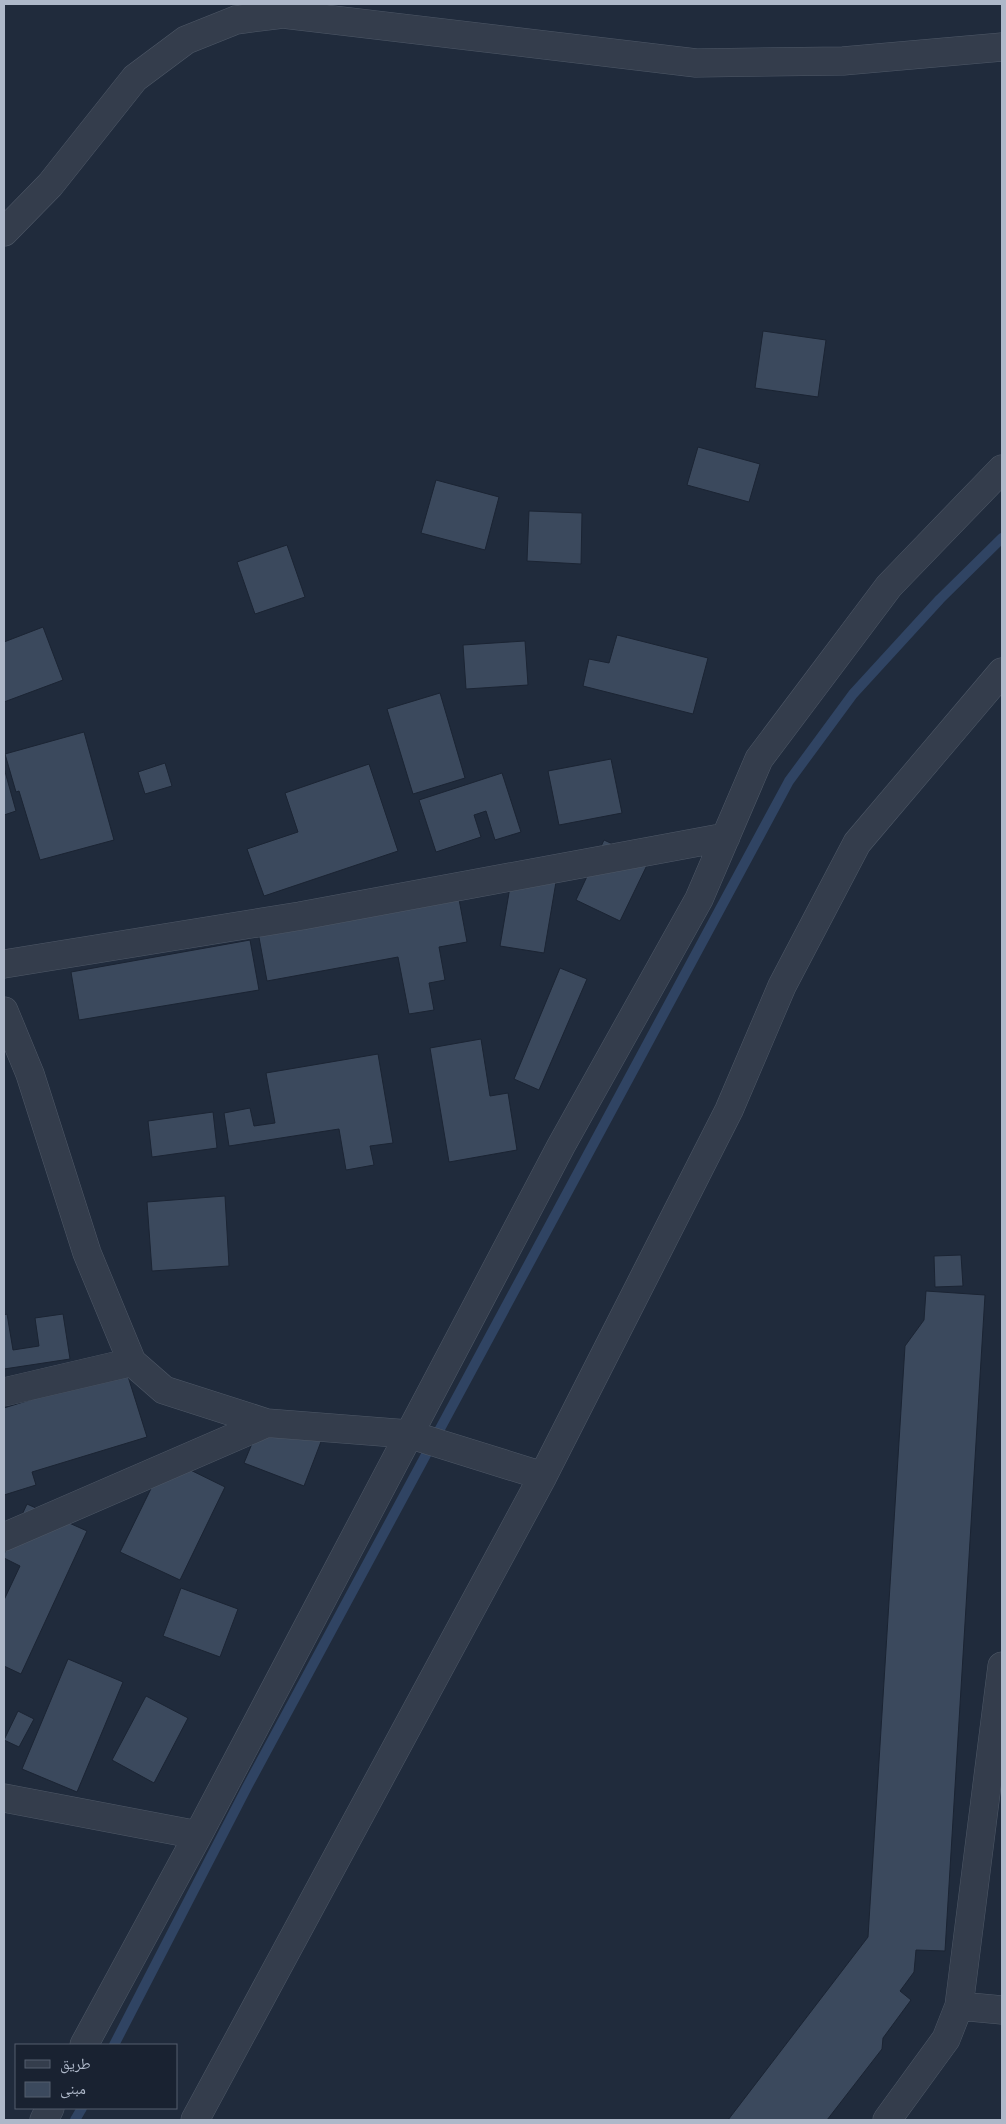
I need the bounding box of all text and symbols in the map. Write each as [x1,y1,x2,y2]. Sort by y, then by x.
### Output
legend [15,2044,178,2109]
text: طريق [60,2054,91,2074]
text: مبنى [60,2079,86,2099]

